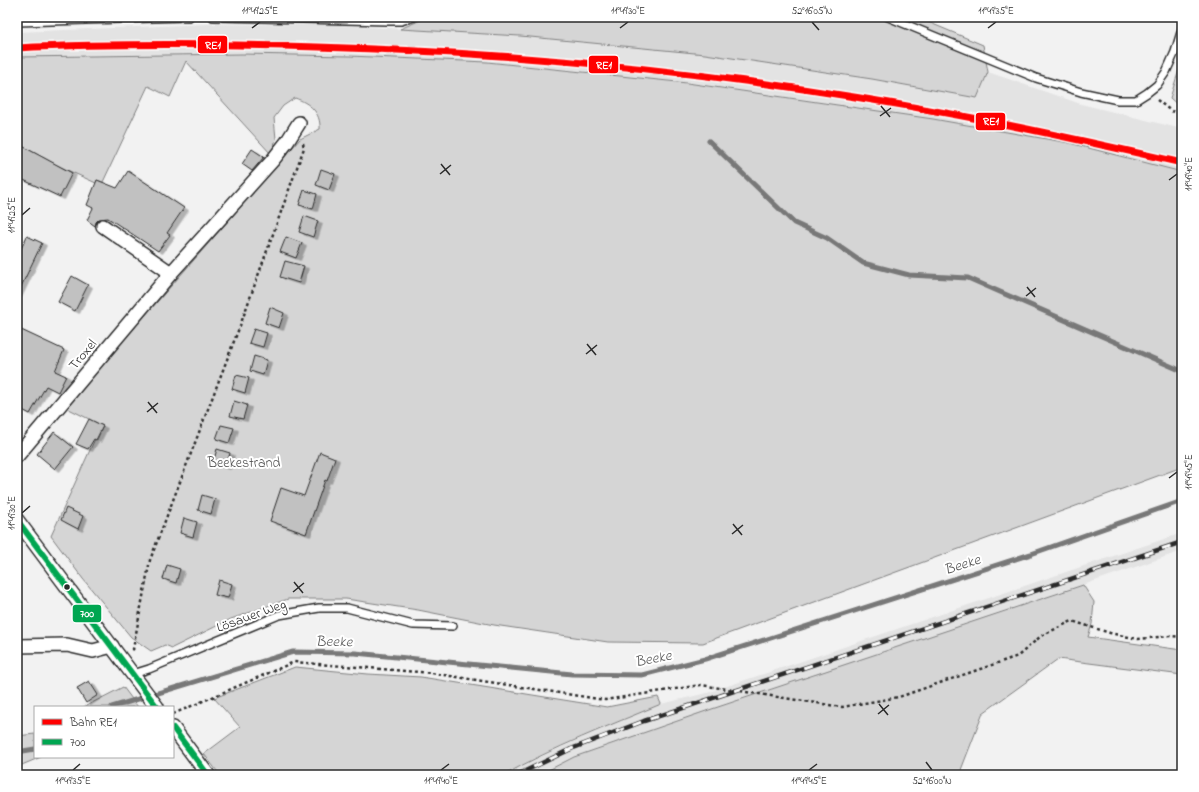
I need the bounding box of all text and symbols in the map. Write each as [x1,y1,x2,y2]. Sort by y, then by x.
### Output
text: 11°49'25"E [242,4,278,19]
text: 11°49'30"E [611,4,645,19]
text: 52°16'05"N [791,4,833,19]
text: 11°49'35"E [978,4,1014,19]
line badge: RE1 [197,35,228,54]
text: RE1 [204,38,222,54]
line badge: RE1 [588,55,619,74]
text: RE1 [595,58,613,74]
line badge: RE1 [975,112,1006,131]
text: RE1 [982,114,1000,130]
text: 11°49'40"E [1182,157,1197,191]
text: 11°49'25"E [5,197,20,233]
street label: Troxel [64,335,102,375]
park label: Beekestrand [207,453,281,474]
text: 11°49'45"E [1182,454,1197,490]
text: 11°49'30"E [5,496,20,530]
water label: Beeke [941,548,984,581]
unlabelled marker [62,582,72,592]
street label: Lösauer Weg [214,594,290,640]
line badge: 700 [72,604,102,623]
text: 700 [80,606,94,622]
water label: Beeke [315,631,354,653]
water label: Beeke [633,644,675,673]
legend [34,706,174,758]
text: Bahn RE1 [69,714,117,732]
text: 700 [70,734,85,752]
text: 11°49'35"E [55,774,91,789]
text: 11°49'40"E [424,774,458,789]
text: 11°49'45"E [791,774,827,789]
text: 52°16'00"N [912,774,952,789]

